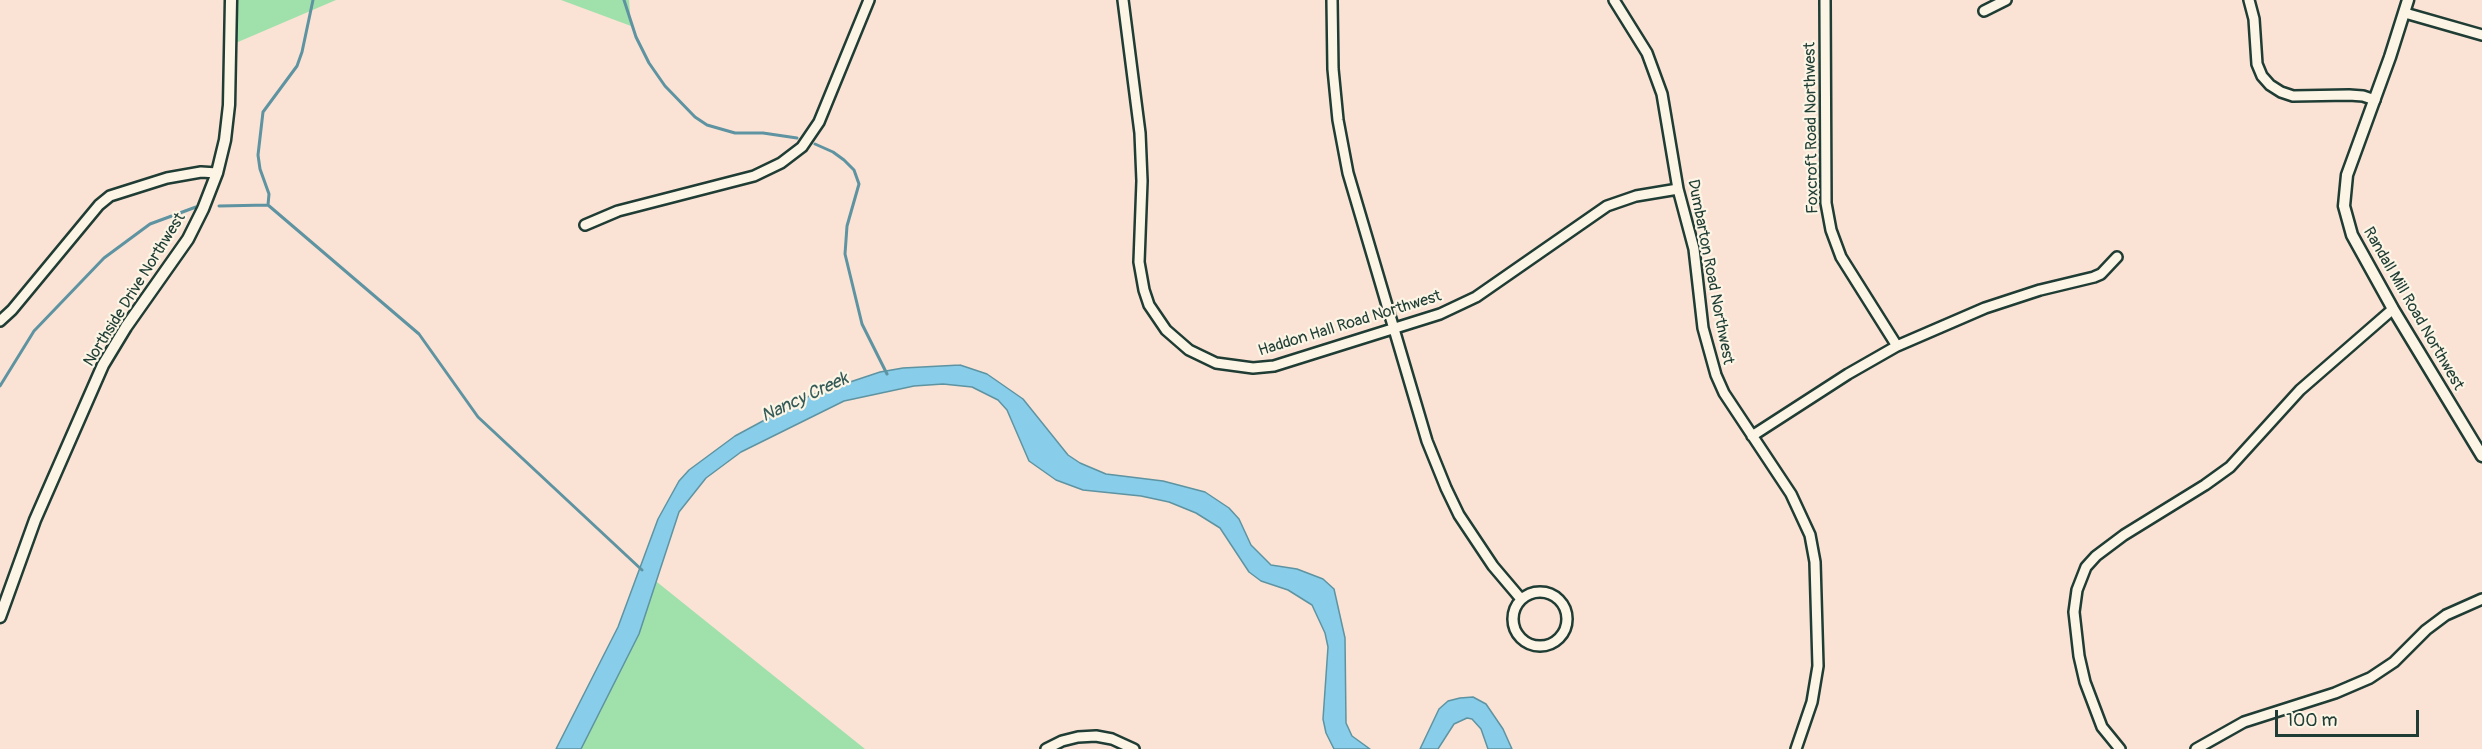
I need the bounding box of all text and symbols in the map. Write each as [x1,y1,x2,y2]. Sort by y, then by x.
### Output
street label: Foxcroft Road Northwest [1801,42,1823,214]
street label: Dumbarton Road Northwest [1683,178,1737,366]
street label: Northside Drive Northwest [80,210,190,370]
street label: Randall Mill Road Northwest [2358,224,2468,394]
street label: Haddon Hall Road Northwest [1256,287,1444,361]
water label: Nancy Creek [758,368,852,428]
scale bar [2278,698,2422,736]
text: 100 m [2286,709,2338,732]

